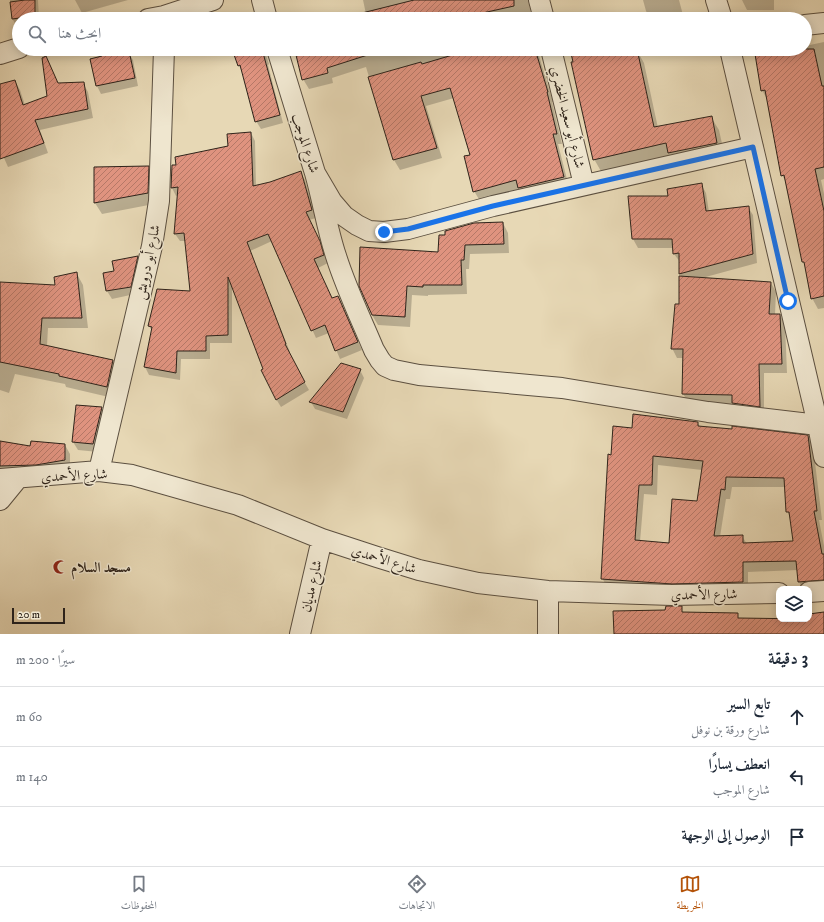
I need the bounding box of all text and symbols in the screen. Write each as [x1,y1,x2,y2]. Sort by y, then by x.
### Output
search box [12,12,812,56]
icon: search [26,23,48,45]
text: ابحث هنا [58,24,101,43]
street label: شارع أبو سعيد الخضري [544,64,590,171]
street label: شارع الموجب [285,111,323,176]
street label: شارع أبو درويش [129,223,167,302]
route end [375,223,393,241]
route start [779,292,797,310]
street label: شارع الأحمدي [40,463,108,489]
street label: شارع الأحمدي [349,540,419,580]
street label: شارع مديان [297,558,329,615]
mosque icon: مسجد السلام [52,559,68,575]
place label: مسجد السلام [71,559,131,580]
street label: شارع الأحمدي [670,583,738,607]
map controls [776,586,812,622]
button: layers [776,586,812,622]
scale bar [12,606,65,625]
text: 20 m [18,608,40,622]
text: 3 دقيقة [768,648,808,670]
text: سيرًا · 200 m [16,652,75,668]
text: تابع السير [728,695,770,714]
icon: ahead [786,706,808,728]
text: 60 m [16,709,42,725]
text: شارع ورقة بن نوفل [691,722,770,738]
text: انعطف يسارًا [709,755,770,774]
icon: left [786,766,808,788]
text: 140 m [16,769,48,785]
text: شارع الموجب [713,782,770,798]
text: الوصول إلى الوجهة [681,826,770,845]
icon: arrive [786,826,808,848]
tab: المحفوظات [121,873,157,916]
tab: الاتجاهات [398,873,435,916]
tab: الخريطة [677,873,703,916]

